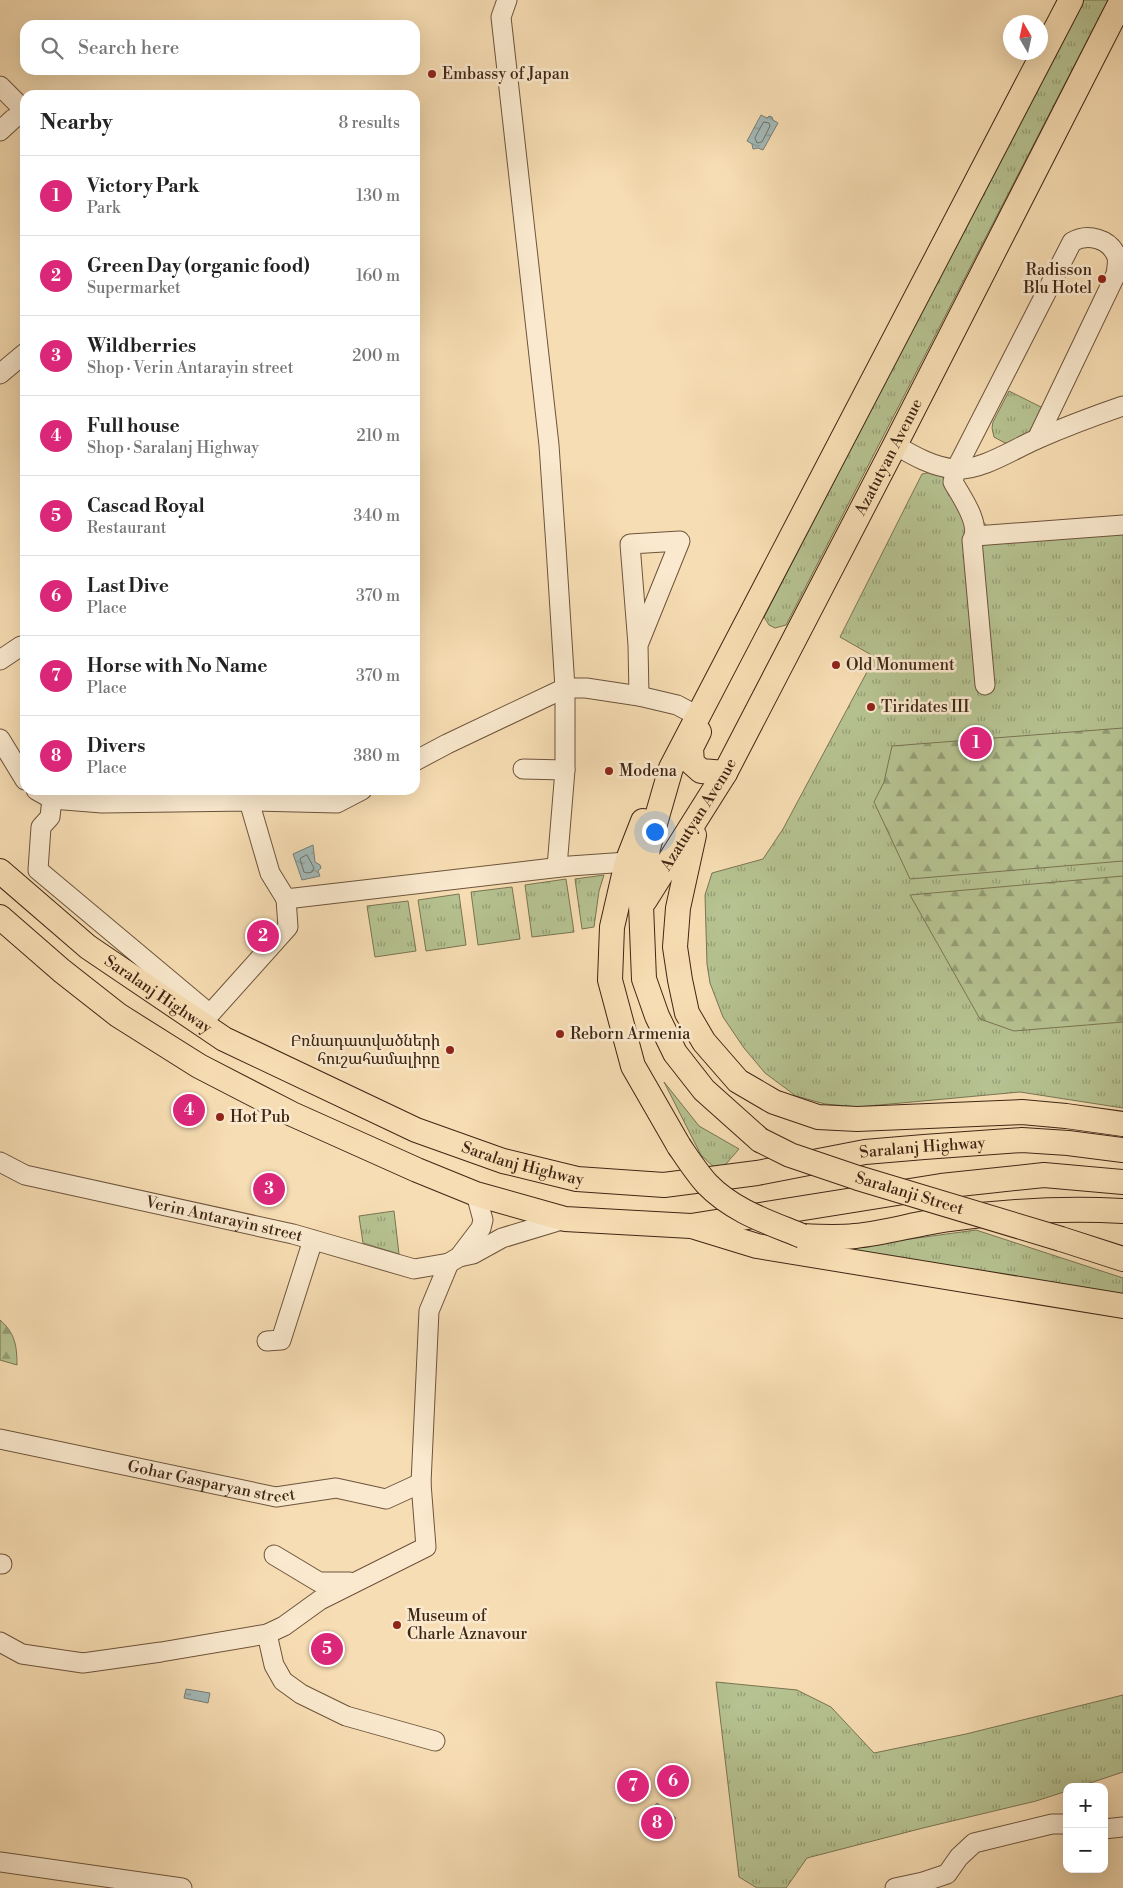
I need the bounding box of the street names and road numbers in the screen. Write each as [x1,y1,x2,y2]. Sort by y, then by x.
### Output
street label: Azatutyan Avenue [850,395,927,520]
street label: Azatutyan Avenue [656,755,741,875]
street label: Saralanj Highway [100,951,216,1038]
street label: Saralanj Highway [858,1133,986,1163]
street label: Saralanj Highway [459,1137,584,1189]
street label: Saralanji Street [853,1168,966,1219]
street label: Verin Antarayin street [143,1192,305,1246]
street label: Gohar Gasparyan street [126,1456,297,1507]

